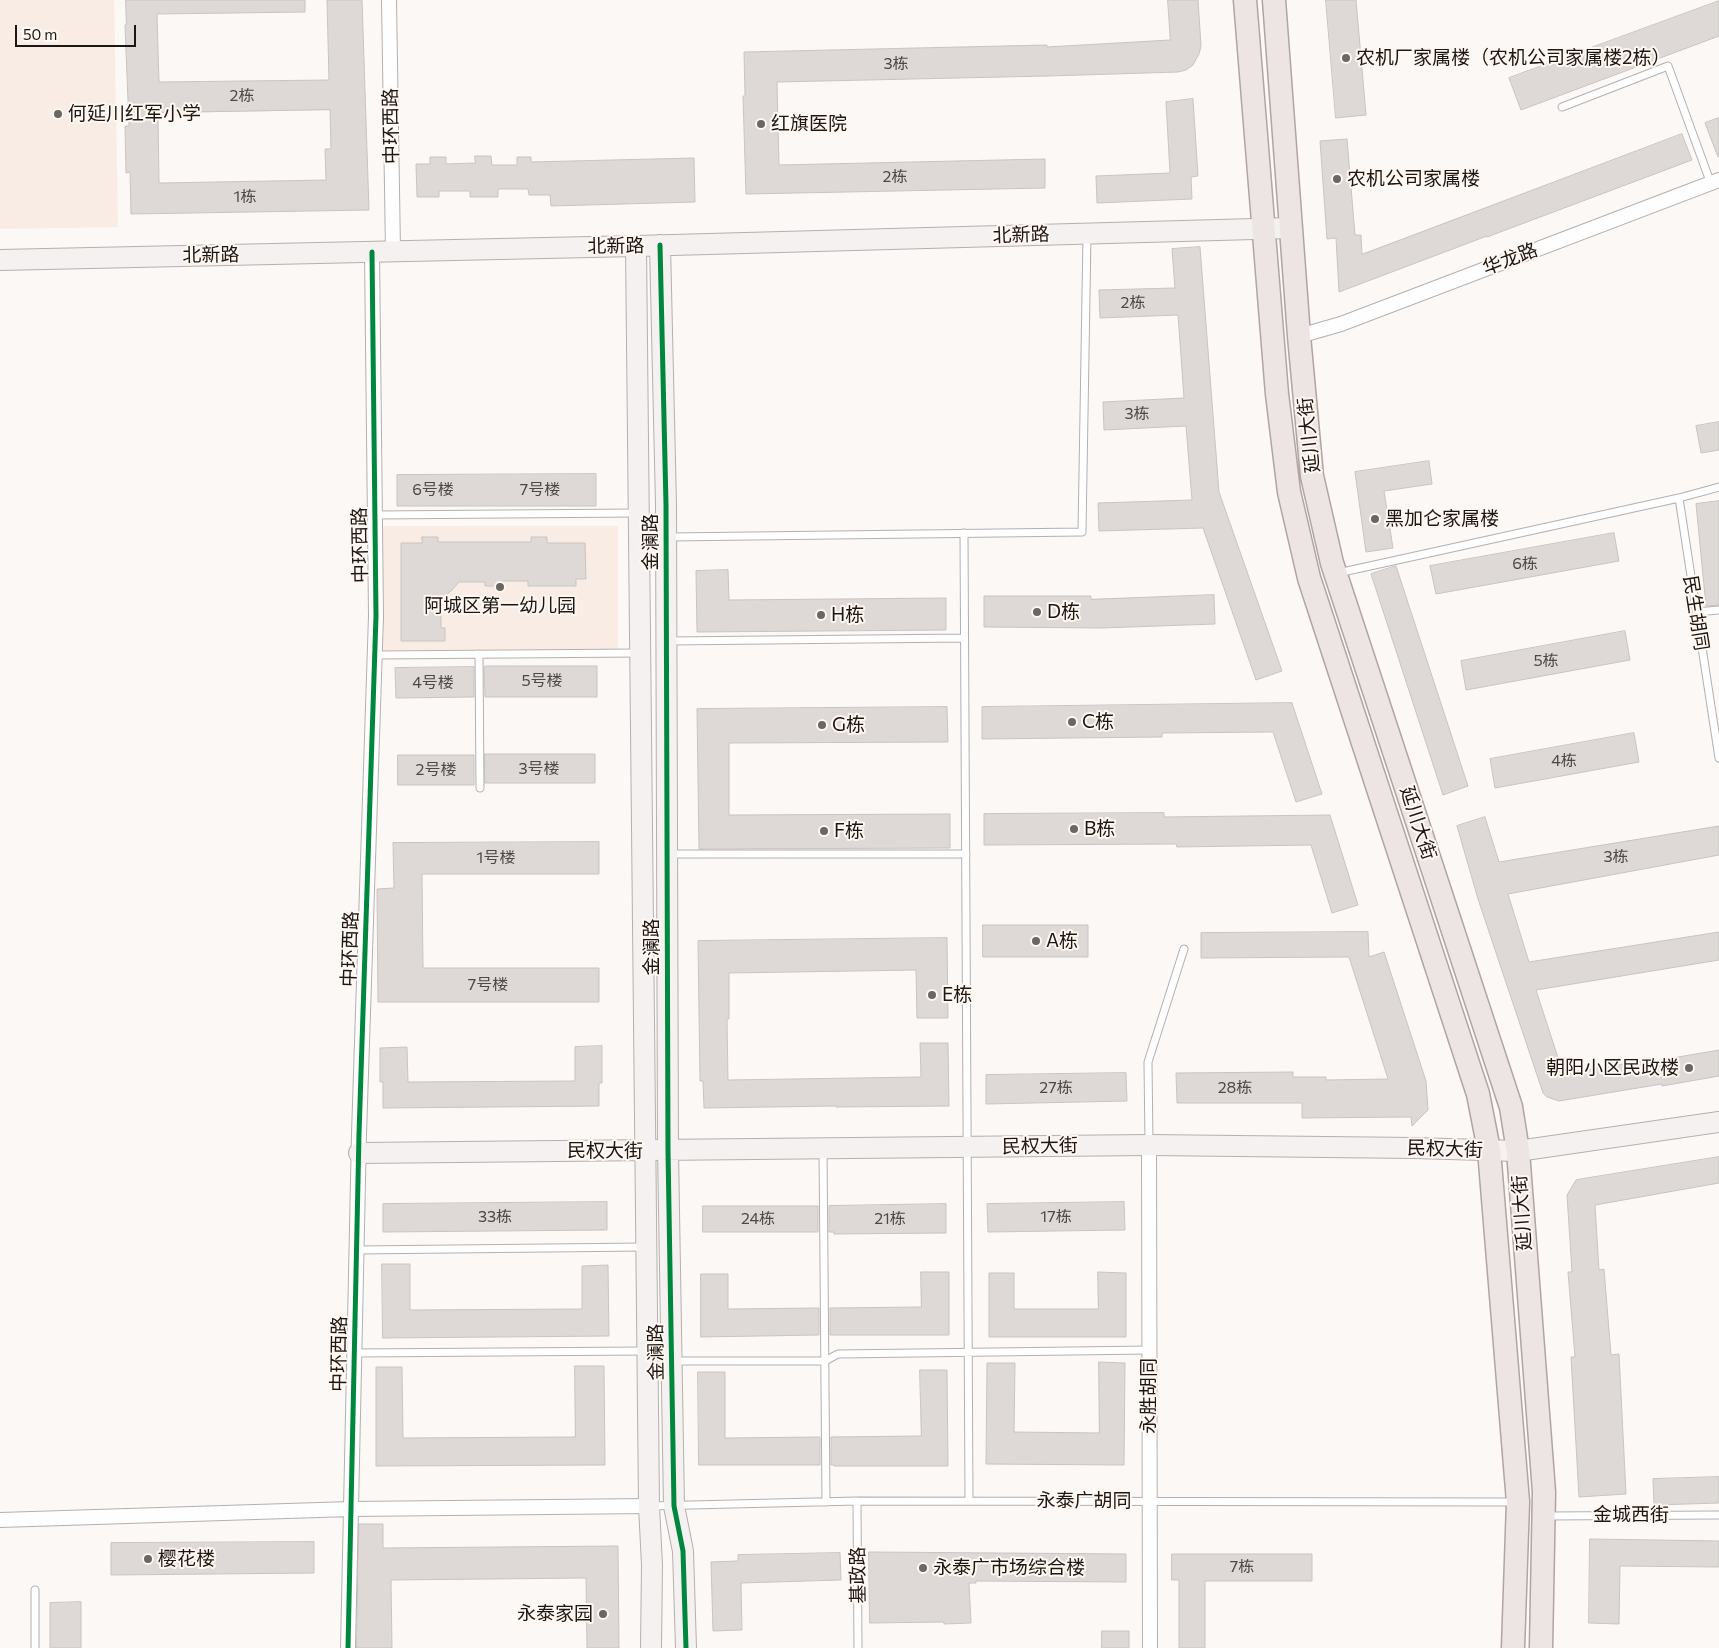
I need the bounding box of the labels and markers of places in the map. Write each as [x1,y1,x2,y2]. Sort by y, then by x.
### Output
place label: 农机厂家属楼（农机公司家属楼2栋） [1356,47,1671,69]
marker: 农机厂家属楼（农机公司家属楼2栋） [1340,52,1352,64]
place label: 何延川红军小学 [68,103,201,125]
marker: 何延川红军小学 [52,108,64,120]
place label: 红旗医院 [771,113,847,135]
marker: 红旗医院 [755,118,767,130]
place label: 农机公司家属楼 [1347,168,1480,190]
marker: 农机公司家属楼 [1331,173,1343,185]
place label: 黑加仑家属楼 [1385,508,1499,530]
marker: 黑加仑家属楼 [1369,513,1381,525]
marker: 阿城区第一幼儿园 [494,581,506,593]
place label: 阿城区第一幼儿园 [424,595,576,617]
place label: D栋 [1047,601,1080,623]
place label: H栋 [831,604,864,626]
marker: D栋 [1031,606,1043,618]
marker: H栋 [815,609,827,621]
place label: C栋 [1082,711,1114,733]
place label: G栋 [832,714,865,736]
marker: C栋 [1066,716,1078,728]
marker: G栋 [816,719,828,731]
place label: B栋 [1084,818,1115,840]
place label: F栋 [834,820,864,842]
marker: B栋 [1068,823,1080,835]
marker: F栋 [818,825,830,837]
place label: A栋 [1046,930,1078,952]
marker: A栋 [1030,935,1042,947]
place label: E栋 [942,984,972,1006]
marker: E栋 [926,989,938,1001]
place label: 朝阳小区民政楼 [1546,1057,1679,1079]
marker: 朝阳小区民政楼 [1683,1062,1695,1074]
place label: 樱花楼 [158,1548,215,1570]
marker: 樱花楼 [142,1553,154,1565]
place label: 永泰广市场综合楼 [933,1557,1085,1579]
marker: 永泰广市场综合楼 [917,1562,929,1574]
place label: 永泰家园 [517,1603,593,1625]
marker: 永泰家园 [597,1608,609,1620]

